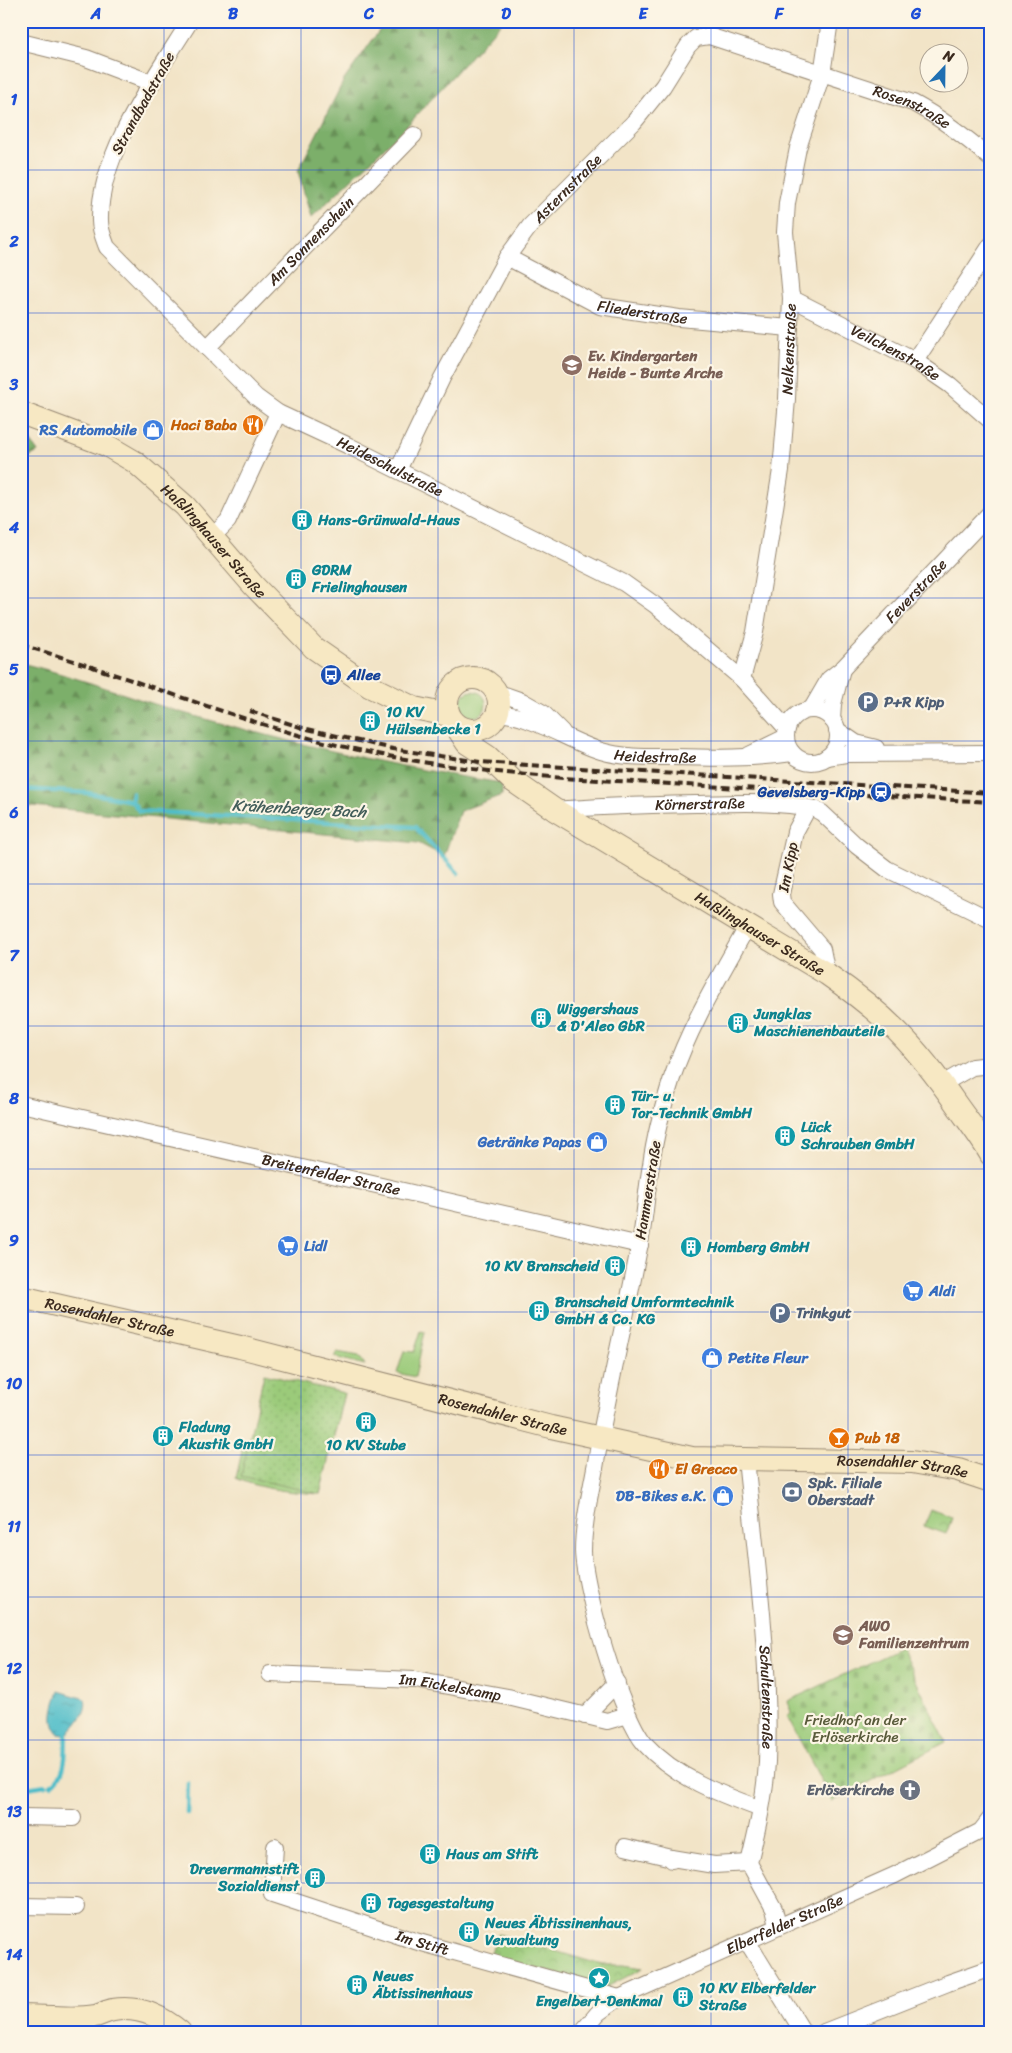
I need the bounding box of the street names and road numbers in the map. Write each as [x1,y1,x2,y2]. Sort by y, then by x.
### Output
street label: Strandbadstraße [104,46,182,159]
street label: Rosenstraße [869,78,957,136]
street label: Asternstraße [526,148,608,230]
street label: Am Sonnenschein [260,190,361,293]
street label: Fliederstraße [596,293,689,332]
street label: Nelkenstraße [774,303,804,395]
street label: Veilchenstraße [846,317,946,388]
street label: Heideschulstraße [332,429,448,504]
street label: Haßlinghauser Straße [154,477,273,605]
street label: Feverstraße [879,552,954,629]
street label: Heidestraße [612,741,697,771]
street label: Körnerstraße [655,790,745,818]
street label: Im Kipp [770,840,806,895]
street label: Haßlinghauser Straße [690,884,830,983]
street label: Hammerstraße [627,1138,669,1242]
street label: Breitenfelder Straße [259,1146,403,1203]
street label: Rosendahler Straße [42,1290,177,1345]
street label: Rosendahler Straße [436,1386,570,1443]
street label: Rosendahler Straße [837,1448,972,1486]
street label: Schultenstraße [752,1644,781,1750]
street label: Im Eickelskamp [398,1666,503,1709]
street label: Elberfelder Straße [722,1887,848,1962]
street label: Im Stift [391,1922,452,1963]

